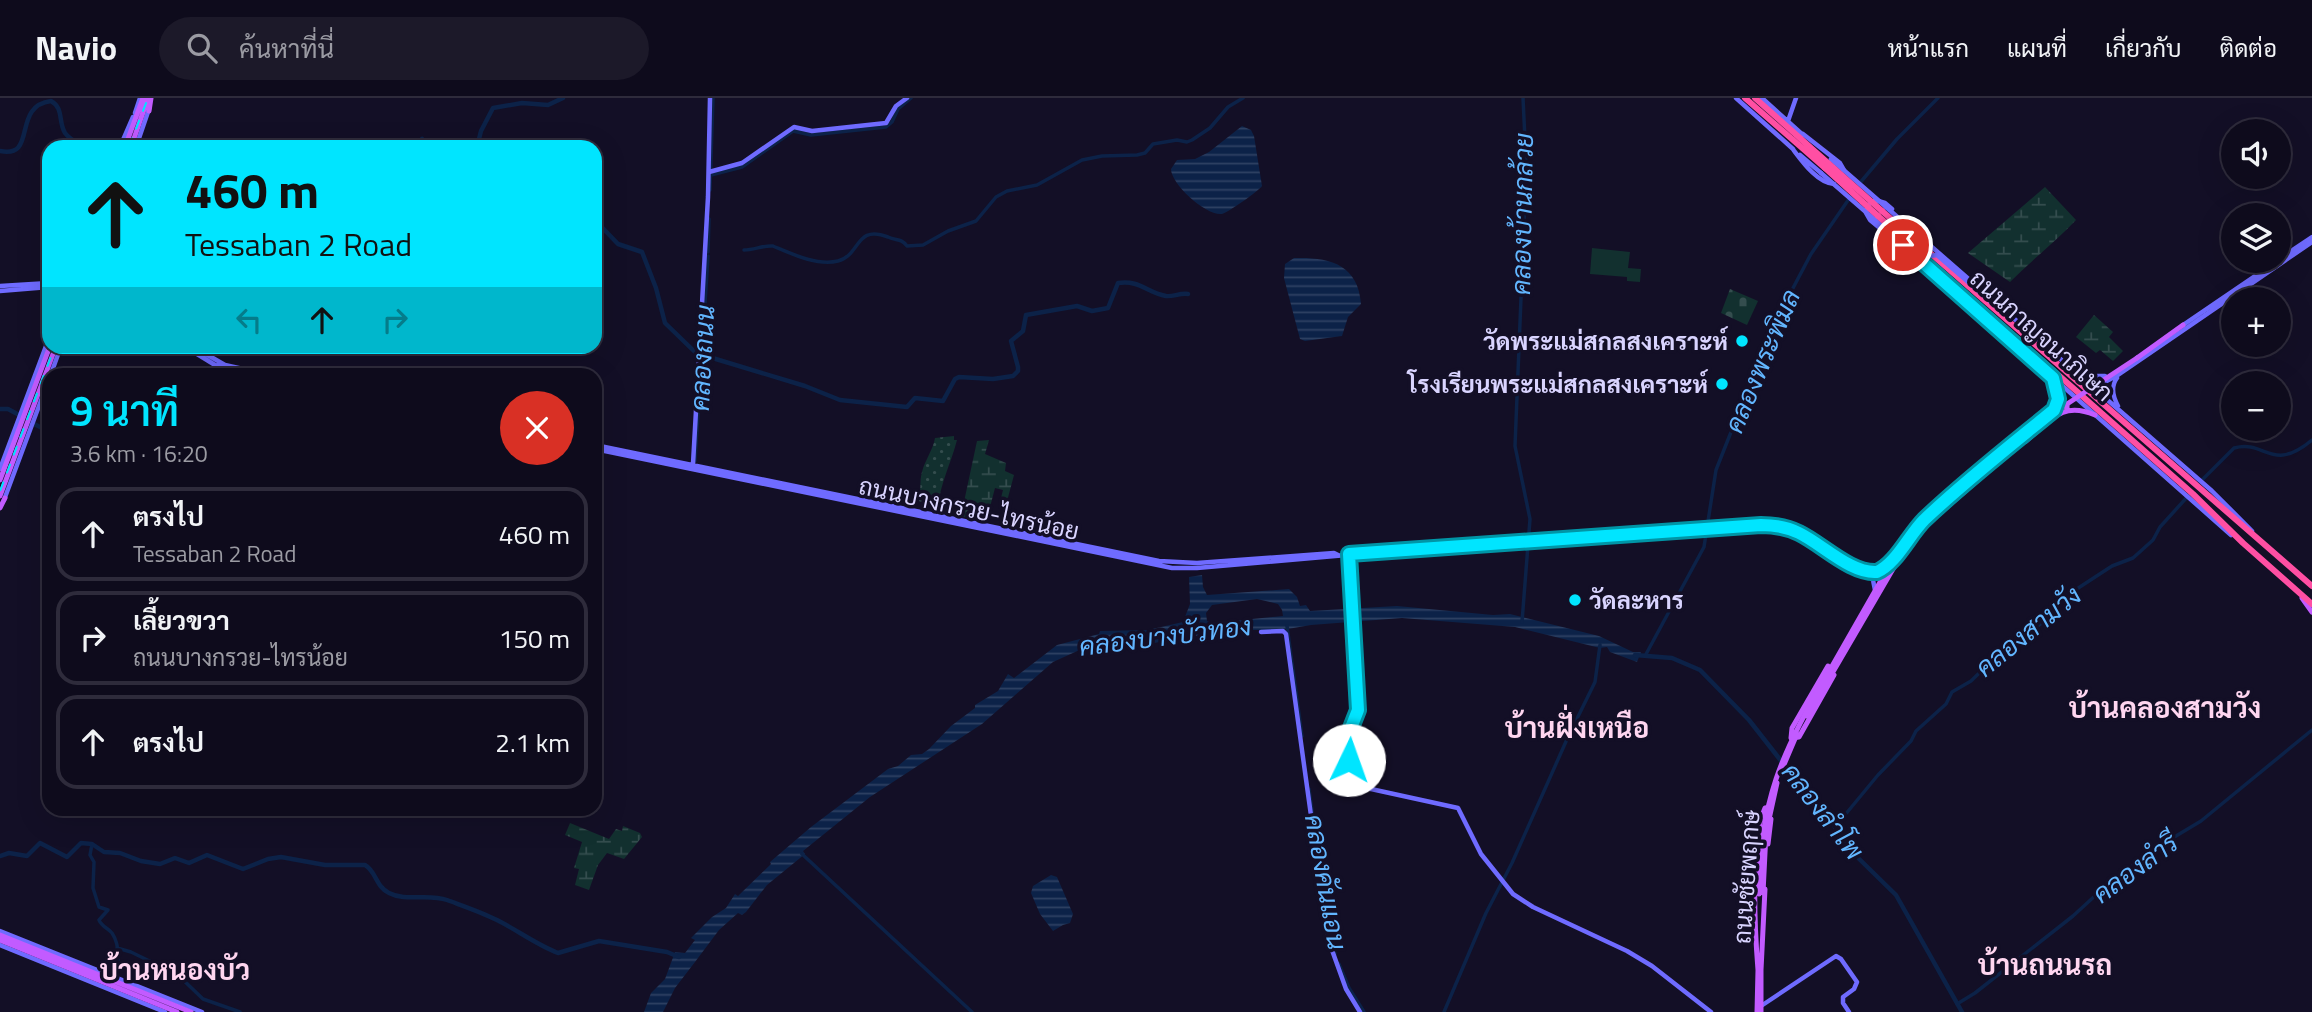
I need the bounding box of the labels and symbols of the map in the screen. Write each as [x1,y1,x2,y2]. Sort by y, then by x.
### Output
water label: คลองบ้านกล้วย [1501,133,1543,295]
pin [1873,215,1933,275]
street label: ถนนกาญจนาภิเษก [1962,261,2122,409]
water label: คลองพระพิมล [1714,283,1810,439]
water label: คลองถนน [680,304,724,412]
place label: วัดพระแม่สกลสงเคราะห์ [1483,323,1729,359]
marker: วัดพระแม่สกลสงเคราะห์ [1734,333,1750,349]
place label: โรงเรียนพระแม่สกลสงเคราะห์ [1406,366,1709,402]
marker: โรงเรียนพระแม่สกลสงเคราะห์ [1714,376,1730,392]
street label: ถนนบางกรวย-ไทรน้อย [856,467,1082,549]
water label: คลองสามวัง [1967,576,2089,686]
place label: วัดละหาร [1589,582,1684,618]
marker: วัดละหาร [1567,592,1583,608]
water label: คลองบางบัวทอง [1077,606,1253,666]
district label: บ้านคลองสามวัง [2069,686,2261,729]
district label: บ้านฝั่งเหนือ [1505,704,1649,749]
position arrow [1312,723,1386,797]
water label: คลองลำโพ [1773,754,1874,868]
street label: ถนนชัยพฤกษ์ [1723,808,1769,945]
water label: คลองคันแอน [1295,811,1357,953]
water label: คลองลำรี [2084,822,2188,913]
district label: บ้านถนนรถ [1978,943,2112,986]
district label: บ้านหนองบัว [100,948,250,991]

